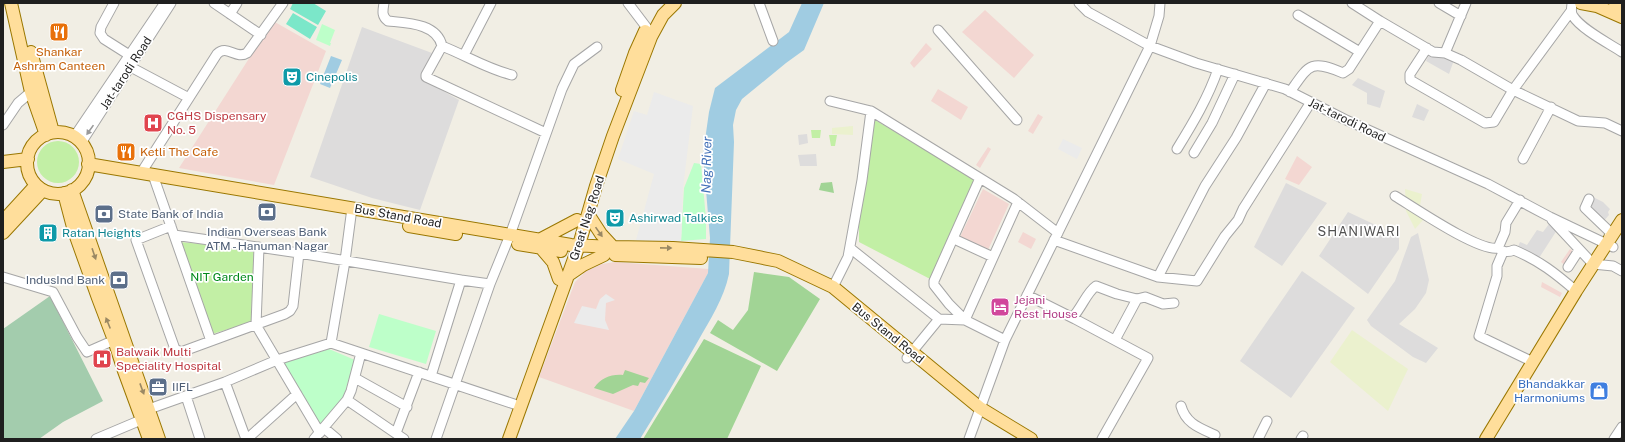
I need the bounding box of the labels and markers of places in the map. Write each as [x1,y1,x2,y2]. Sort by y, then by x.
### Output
restaurant icon: Shankar Ashram Canteen [48,21,70,43]
place label: Shankar Ashram Canteen [13,45,105,73]
theatre icon: Cinepolis [281,66,303,88]
place label: Cinepolis [306,70,358,84]
place label: CGHS Dispensary No. 5 [167,109,267,137]
hospital icon: CGHS Dispensary No. 5 [142,112,164,134]
restaurant icon: Ketli The Cafe [115,141,137,163]
place label: Ketli The Cafe [140,145,218,159]
bank icon: Indian Overseas Bank ATM - Hanuman Nagar [256,201,278,223]
bank icon: State Bank of India [93,203,115,225]
place label: State Bank of India [118,207,223,221]
theatre icon: Ashirwad Talkies [604,207,626,229]
place label: Ashirwad Talkies [629,211,723,225]
building icon: Ratan Heights [37,222,59,244]
place label: Indian Overseas Bank ATM - Hanuman Nagar [205,225,329,253]
place label: Ratan Heights [62,226,141,240]
bank icon: IndusInd Bank [108,269,130,291]
place label: IndusInd Bank [26,273,105,287]
place label: Jejani Rest House [1014,293,1078,321]
hotel icon: Jejani Rest House [989,296,1011,318]
place label: Balwaik Multi Speciality Hospital [116,345,222,373]
hospital icon: Balwaik Multi Speciality Hospital [91,348,113,370]
office icon: IIFL [147,376,169,398]
place label: Bhandakkar Harmoniums [1514,377,1585,405]
place label: IIFL [172,380,193,394]
shop icon: Bhandakkar Harmoniums [1588,380,1610,402]

